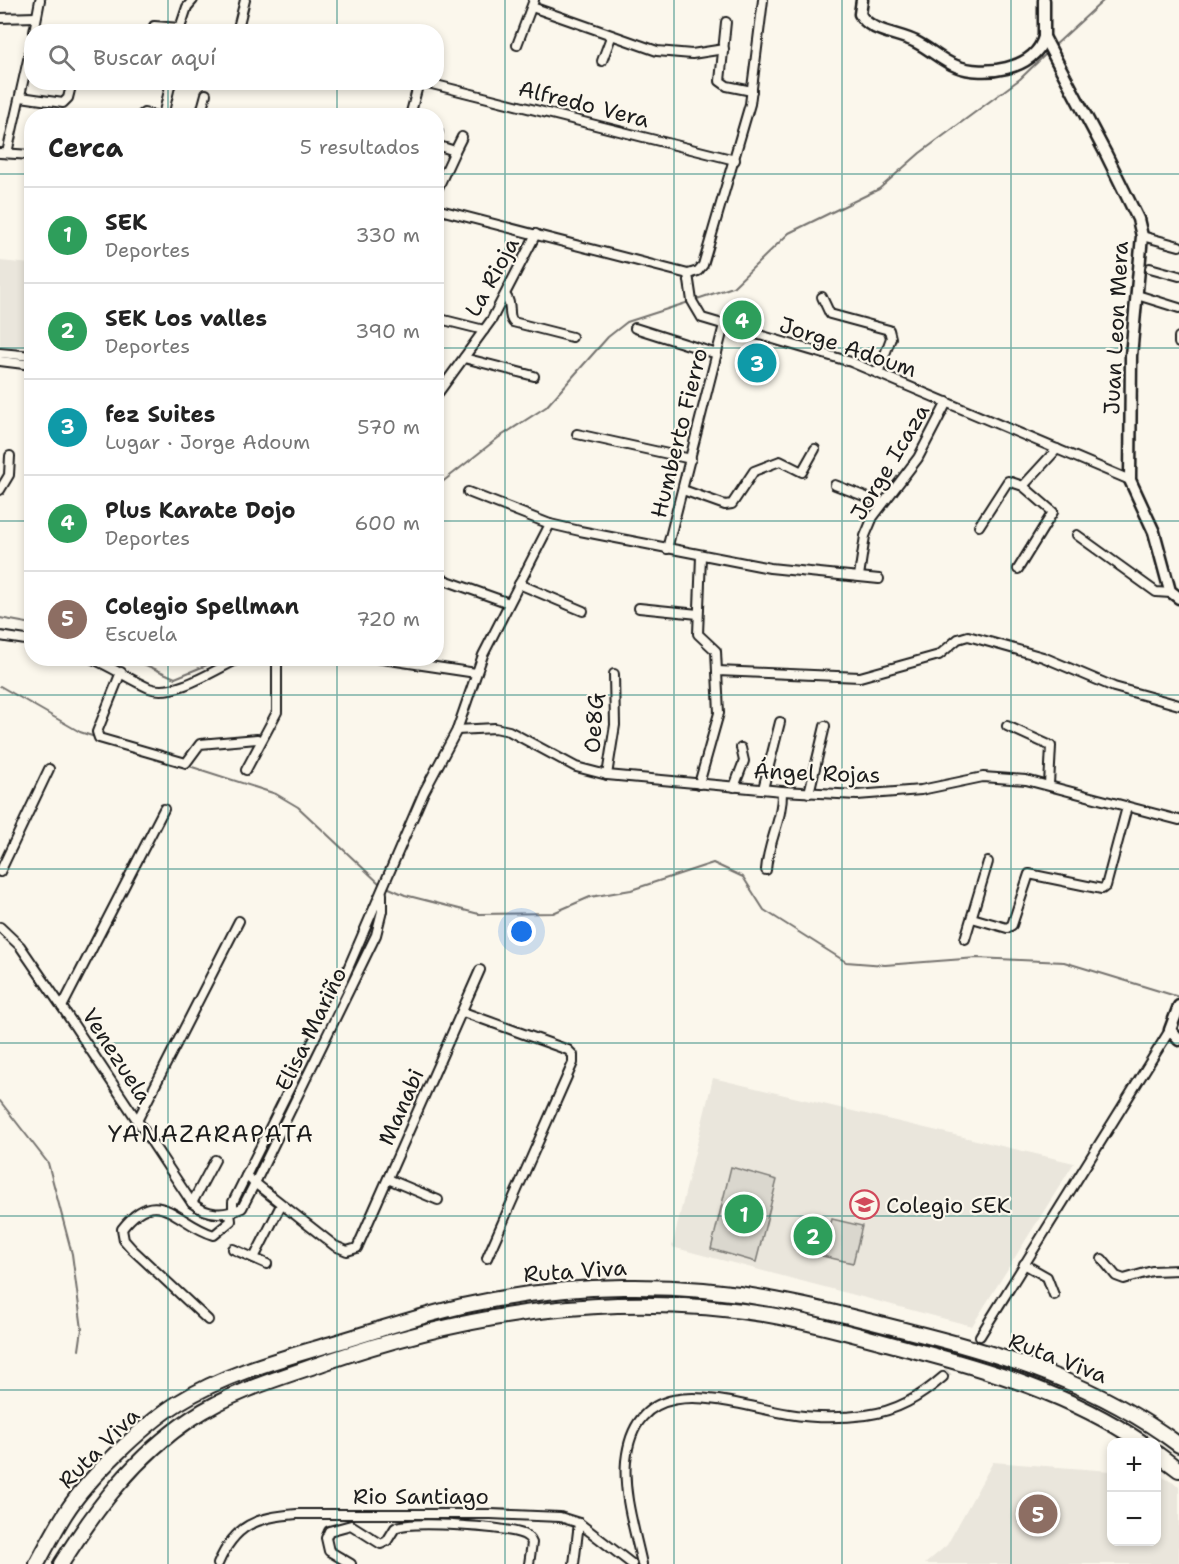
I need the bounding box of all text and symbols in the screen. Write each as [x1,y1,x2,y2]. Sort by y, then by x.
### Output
search box [24,24,444,90]
icon: search [45,41,78,74]
text: Buscar aquí [93,43,216,72]
street label: Alfredo Vera [516,74,653,134]
text: Cerca [48,130,123,165]
text: 5 resultados [300,134,420,160]
text: SEK [105,208,147,237]
text: 1 [63,222,72,248]
text: 330 m [356,222,420,248]
street label: La Rioja [458,232,526,322]
text: Deportes [105,237,190,263]
street label: Juan Leon Mera [1097,240,1135,416]
pin: 4 [722,298,762,342]
text: SEK Los valles [105,304,267,333]
street label: Jorge Adoum [775,310,921,384]
text: 2 [61,318,75,344]
text: 390 m [355,318,420,344]
text: Deportes [105,333,190,359]
pin: 3 [738,340,777,386]
street label: Humberto Fierro [644,345,714,521]
street label: Jorge Icaza [844,398,936,525]
text: fez Suites [105,400,215,429]
text: 3 [61,414,75,440]
text: 570 m [357,414,420,440]
text: Lugar · Jorge Adoum [105,429,310,455]
text: Plus Karate Dojo [105,496,296,525]
text: 4 [61,510,75,536]
text: 600 m [355,510,420,536]
text: Deportes [105,525,190,551]
text: Colegio Spellman [105,592,299,621]
text: 5 [61,606,74,632]
text: 720 m [356,606,420,632]
text: Escuela [105,621,177,647]
street label: Oe8G [577,692,611,754]
street label: Ángel Rojas [753,756,881,790]
your location [507,917,536,946]
street label: Elisa Mariño [269,962,353,1096]
street label: Venezuela [75,1003,159,1110]
street label: Manabi [371,1064,431,1150]
district label: YANAZARAPATA [108,1118,314,1150]
school or university icon: Colegio SEK [849,1189,881,1221]
place label: Colegio SEK [886,1191,1011,1220]
pin: 1 [724,1192,764,1236]
pin: 2 [794,1214,832,1258]
street label: Ruta Viva [522,1253,628,1289]
street label: Ruta Viva [1005,1326,1112,1390]
street label: Ruta Viva [52,1401,146,1495]
map controls [1107,1438,1161,1546]
button: + [1107,1438,1161,1492]
street label: Rio Santiago [353,1482,489,1511]
pin: 5 [1018,1492,1058,1537]
button: − [1107,1492,1161,1546]

